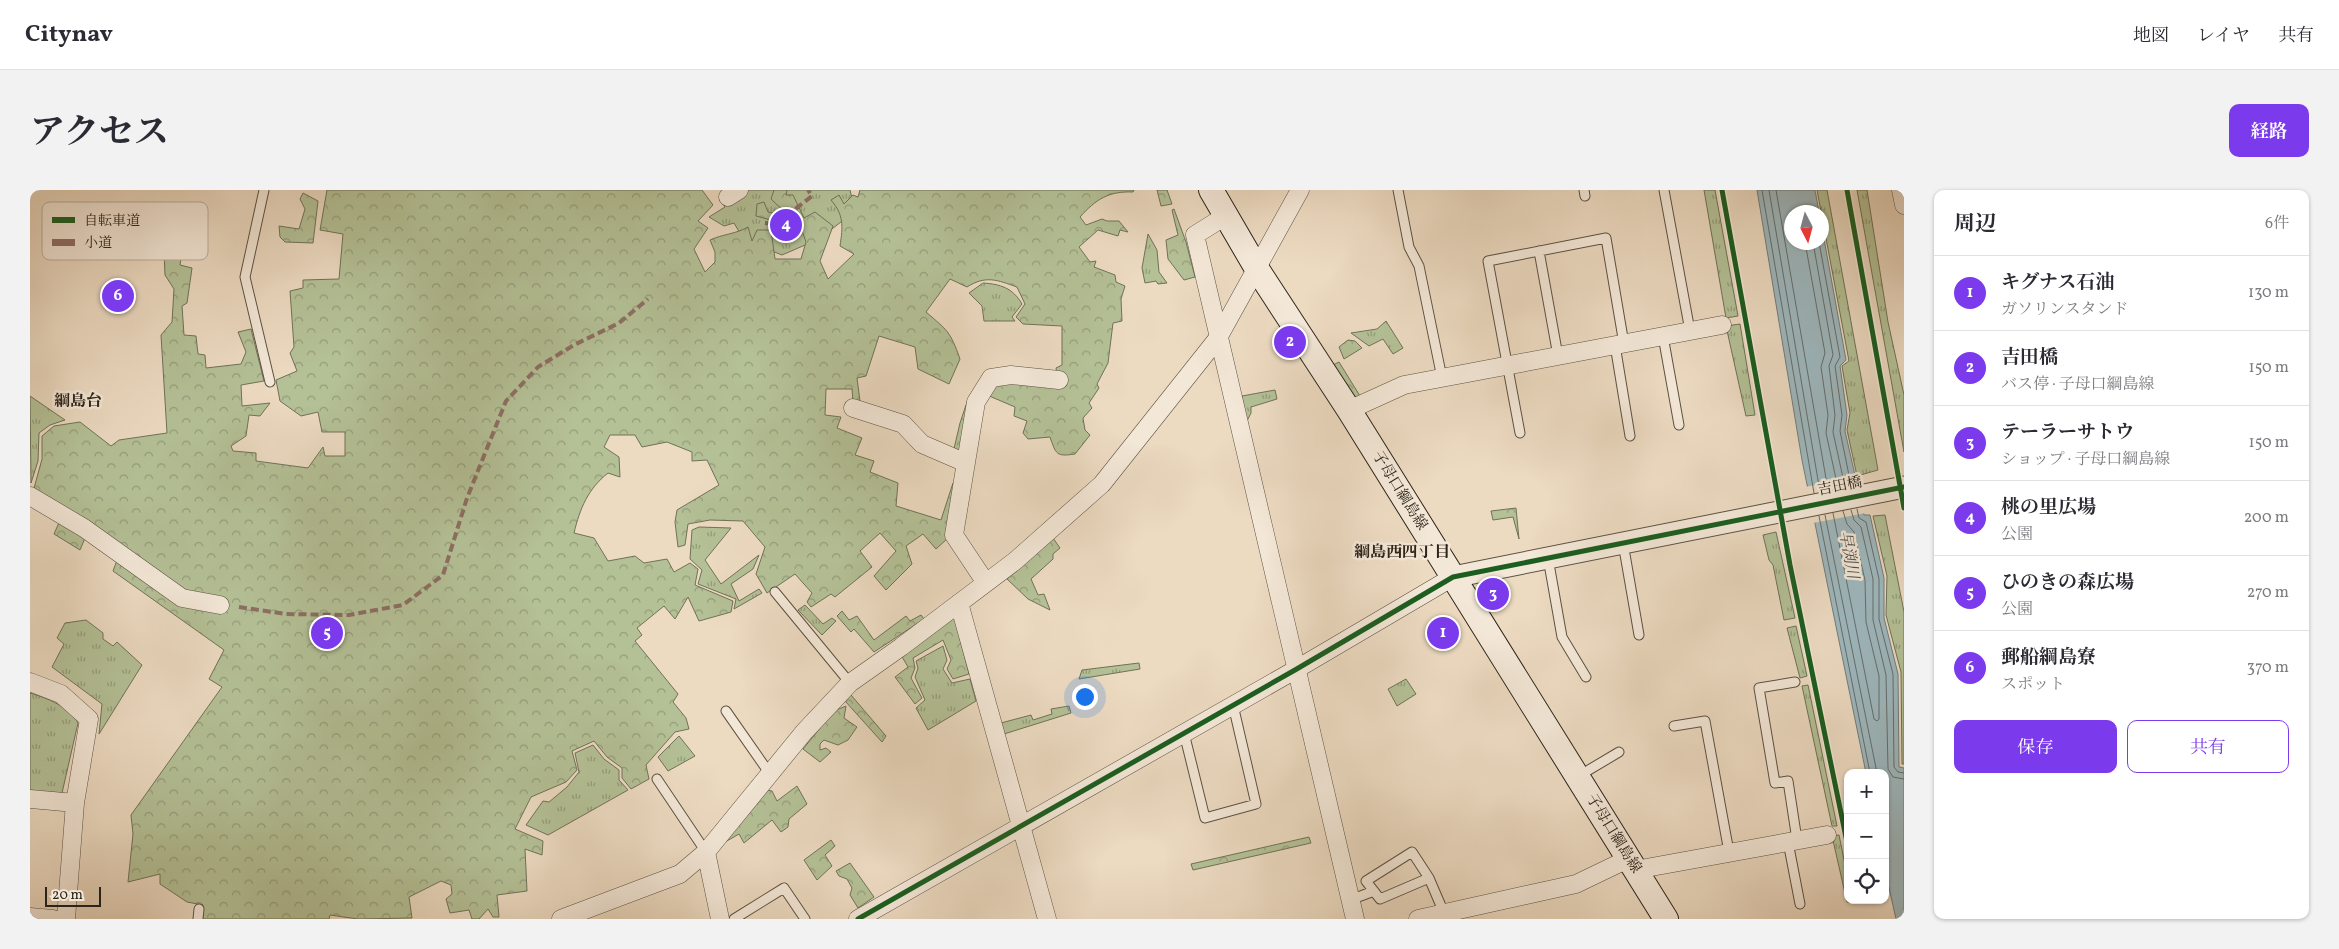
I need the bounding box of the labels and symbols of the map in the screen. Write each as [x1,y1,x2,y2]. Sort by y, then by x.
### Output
legend [42,202,208,260]
north arrow [1784,205,1829,250]
pin: 4 [770,206,802,244]
text: 自転車道 [84,212,140,231]
text: 小道 [84,234,112,253]
pin: 6 [102,277,134,315]
pin: 2 [1274,323,1306,361]
district label: 綱島台 [54,391,102,413]
street label: 子母口綱島線 [1366,447,1432,535]
street label: 吉田橋 [1816,472,1864,502]
water label: 早渕川 [1833,529,1863,583]
district label: 綱島西四丁目 [1354,542,1450,564]
pin: 3 [1477,575,1509,613]
pin: 5 [311,614,343,652]
pin: 1 [1427,614,1459,652]
your location [1072,684,1098,710]
street label: 子母口綱島線 [1580,790,1646,878]
scale bar [45,884,101,907]

